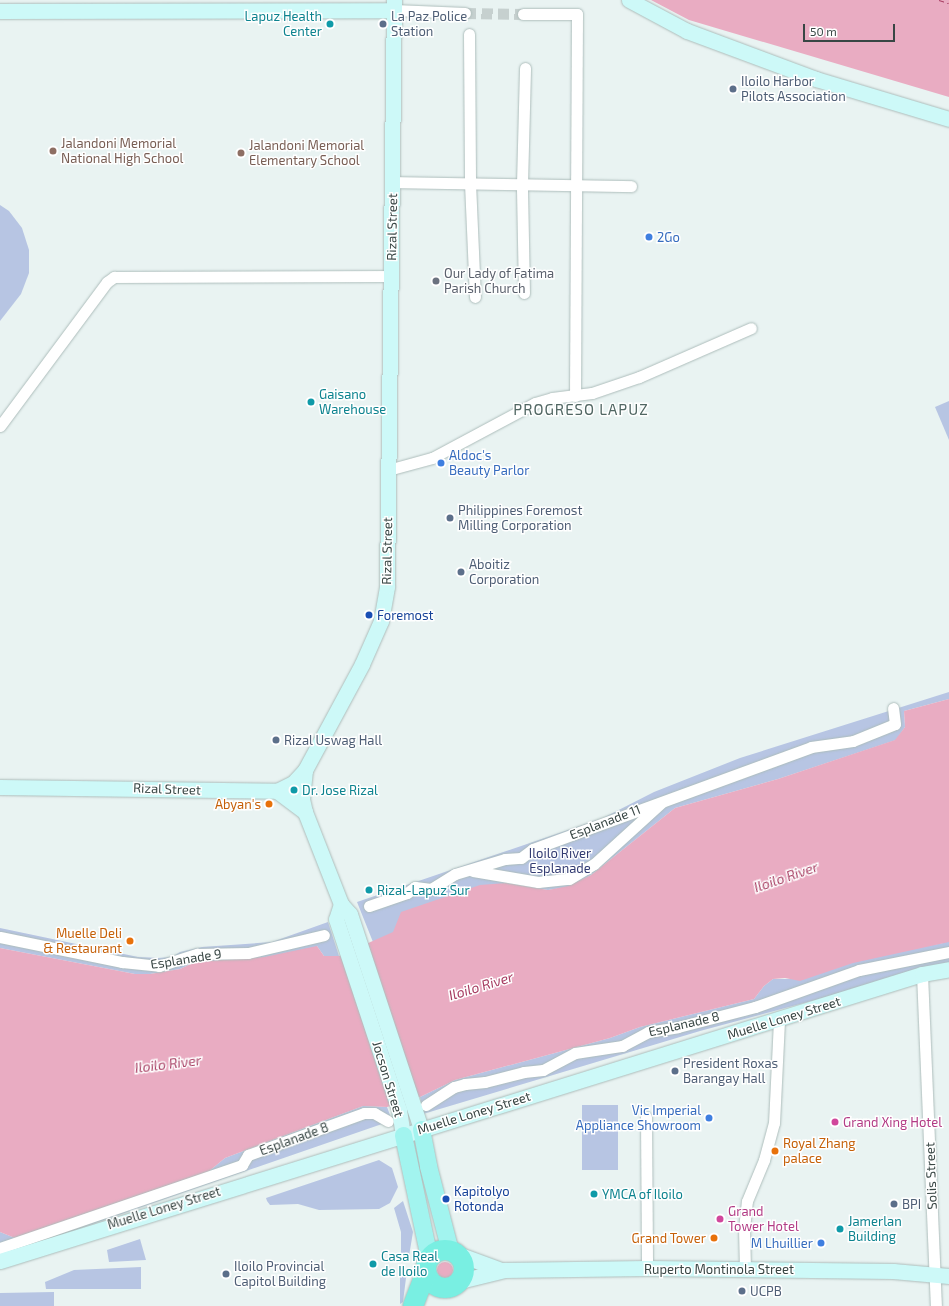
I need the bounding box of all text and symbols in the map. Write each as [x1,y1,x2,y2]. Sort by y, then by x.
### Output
place label: Lapuz Health Center [245,9,322,40]
place label: La Paz Police Station [391,9,467,40]
scale bar [805,16,897,42]
marker: Lapuz Health Center [325,19,335,29]
marker: La Paz Police Station [378,19,388,29]
text: 50 m [810,24,837,38]
place label: Iloilo Harbor Pilots Association [741,74,846,105]
marker: Iloilo Harbor Pilots Association [728,84,738,94]
place label: Jalandoni Memorial National High School [61,136,184,167]
place label: Jalandoni Memorial Elementary School [249,138,364,169]
marker: Jalandoni Memorial National High School [48,146,58,156]
marker: Jalandoni Memorial Elementary School [236,148,246,158]
street label: Rizal Street [384,193,400,261]
place label: 2Go [657,229,680,245]
marker: 2Go [644,232,654,242]
place label: Our Lady of Fatima Parish Church [444,266,555,297]
marker: Our Lady of Fatima Parish Church [431,276,441,286]
place label: Gaisano Warehouse [319,387,386,418]
marker: Gaisano Warehouse [306,397,316,407]
district label: PROGRESO LAPUZ [513,401,649,419]
place label: Aldoc's Beauty Parlor [449,448,530,479]
marker: Aldoc's Beauty Parlor [436,458,446,468]
place label: Philippines Foremost Milling Corporation [458,503,582,534]
marker: Philippines Foremost Milling Corporation [445,513,455,523]
street label: Rizal Street [379,517,395,585]
place label: Aboitiz Corporation [469,557,539,588]
marker: Aboitiz Corporation [456,567,466,577]
place label: Foremost [377,607,434,623]
marker: Foremost [364,610,374,620]
place label: Rizal Uswag Hall [284,732,383,748]
marker: Rizal Uswag Hall [271,735,281,745]
street label: Rizal Street [133,780,201,798]
place label: Dr. Jose Rizal [302,782,378,798]
marker: Dr. Jose Rizal [289,785,299,795]
place label: Abyan's [215,796,261,812]
marker: Abyan's [264,799,274,809]
street label: Esplanade 11 [567,801,643,843]
park label: Iloilo River Esplanade [529,846,591,877]
water label: Iloilo River [752,858,820,896]
place label: Rizal-Lapuz Sur [377,882,470,898]
marker: Rizal-Lapuz Sur [364,885,374,895]
place label: Muelle Deli & Restaurant [43,926,122,957]
marker: Muelle Deli & Restaurant [125,936,135,946]
street label: Esplanade 9 [149,946,223,972]
water label: Iloilo River [447,968,515,1004]
street label: Muelle Loney Street [725,993,843,1043]
street label: Esplanade 8 [647,1008,721,1040]
street label: Jocson Street [369,1039,407,1119]
water label: Iloilo River [134,1052,202,1076]
place label: President Roxas Barangay Hall [683,1056,778,1087]
marker: President Roxas Barangay Hall [670,1066,680,1076]
street label: Muelle Loney Street [415,1088,533,1138]
place label: Vic Imperial Appliance Showroom [576,1103,701,1134]
marker: Vic Imperial Appliance Showroom [704,1113,714,1123]
place label: Grand Xing Hotel [843,1114,942,1130]
marker: Grand Xing Hotel [830,1117,840,1127]
street label: Esplanade 8 [257,1119,331,1159]
place label: Royal Zhang palace [783,1136,856,1167]
street label: Solis Street [922,1142,940,1210]
marker: Royal Zhang palace [770,1146,780,1156]
street label: Muelle Loney Street [105,1183,223,1233]
place label: Kapitolyo Rotonda [454,1184,510,1215]
place label: YMCA of Iloilo [602,1186,683,1202]
marker: YMCA of Iloilo [589,1189,599,1199]
marker: Kapitolyo Rotonda [441,1194,451,1204]
place label: BPI [902,1196,921,1212]
marker: BPI [889,1199,899,1209]
place label: Grand Tower Hotel [728,1204,799,1235]
marker: Grand Tower Hotel [715,1214,725,1224]
place label: Jamerlan Building [848,1214,902,1245]
marker: Jamerlan Building [835,1224,845,1234]
place label: Grand Tower [631,1230,706,1246]
marker: Grand Tower [709,1233,719,1243]
place label: M Lhuillier [751,1235,813,1251]
marker: M Lhuillier [816,1238,826,1248]
place label: Casa Real de Iloilo [381,1249,438,1280]
place label: Iloilo Provincial Capitol Building [234,1259,326,1290]
marker: Casa Real de Iloilo [368,1259,378,1269]
street label: Ruperto Montinola Street [644,1261,794,1277]
marker: Iloilo Provincial Capitol Building [221,1269,231,1279]
place label: UCPB [750,1283,782,1299]
marker: UCPB [737,1286,747,1296]

